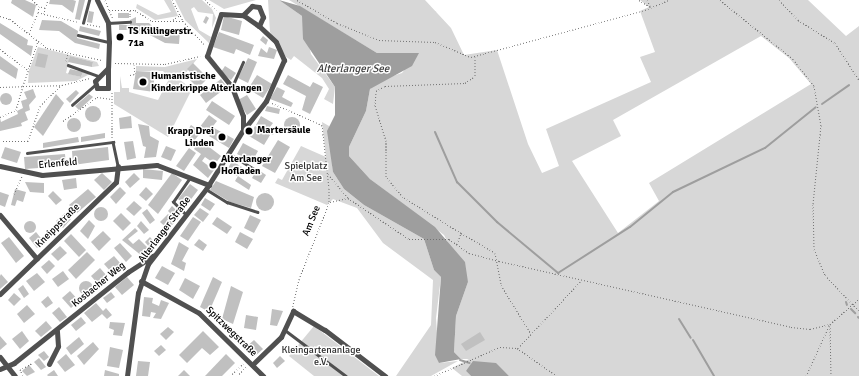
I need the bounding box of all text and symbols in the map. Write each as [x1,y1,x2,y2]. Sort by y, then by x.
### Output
place label: TS Killingerstr. 71a [128,25,193,48]
marker: TS Killingerstr. 71a [115,32,125,42]
water label: Alterlanger See [317,62,389,76]
place label: Humanistische Kinderkrippe Alterlangen [151,70,262,94]
marker: Humanistische Kinderkrippe Alterlangen [138,77,148,87]
place label: Krapp Drei Linden [167,125,214,148]
place label: Martersäule [257,125,310,137]
marker: Martersäule [244,126,254,136]
marker: Krapp Drei Linden [217,132,227,142]
place label: Alterlanger Hofladen [221,153,271,176]
street label: Erlenfeld [38,156,78,172]
marker: Alterlanger Hofladen [208,160,218,170]
park label: Spielplatz Am See [285,160,327,184]
street label: Alterlanger Straße [136,195,194,265]
street label: Kneippstraße [33,201,83,251]
street label: Am See [300,204,324,238]
street label: Kosbacher Weg [70,260,128,310]
street label: Spitzwegstraße [203,304,259,360]
park label: Kleingartenanlage e.V. [282,344,360,368]

